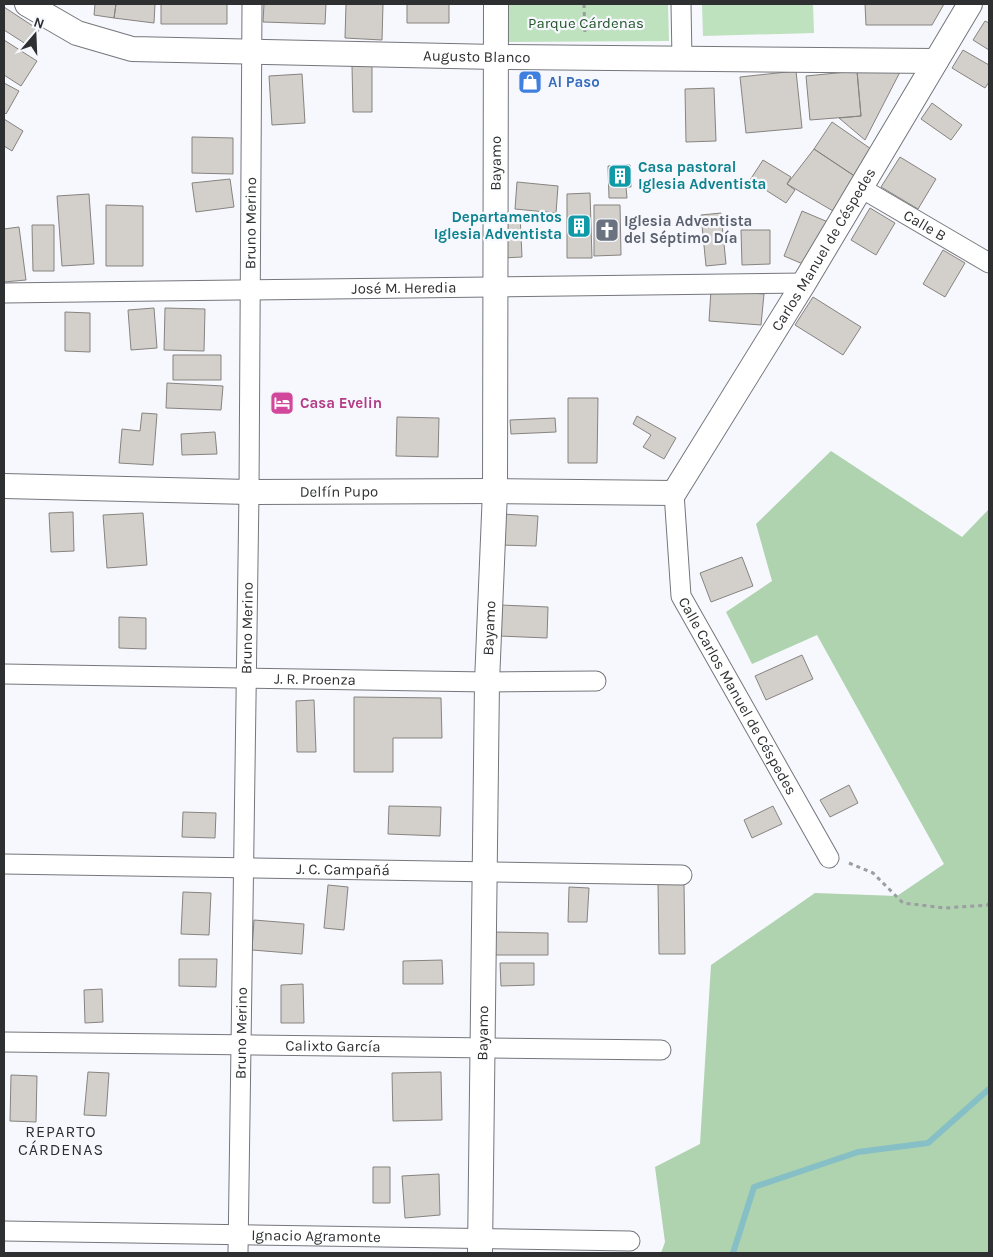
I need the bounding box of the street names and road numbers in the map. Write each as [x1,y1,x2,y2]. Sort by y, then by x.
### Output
street label: Augusto Blanco [423,46,531,66]
street label: Bayamo [487,136,505,191]
street label: Carlos Manuel de Céspedes [768,164,880,334]
street label: Bruno Merino [241,177,260,269]
street label: Calle B [900,206,949,245]
street label: José M. Heredia [351,278,457,298]
street label: Delfín Pupo [300,482,378,501]
street label: Bruno Merino [237,582,257,674]
street label: Calle Carlos Manuel de Céspedes [674,594,800,798]
street label: Bayamo [479,600,499,656]
street label: J. R. Proenza [274,669,356,689]
street label: J. C. Campañá [296,860,390,879]
street label: Bruno Merino [232,987,251,1079]
street label: Bayamo [473,1005,492,1061]
street label: Calixto García [285,1036,381,1056]
street label: Ignacio Agramonte [251,1226,381,1246]

